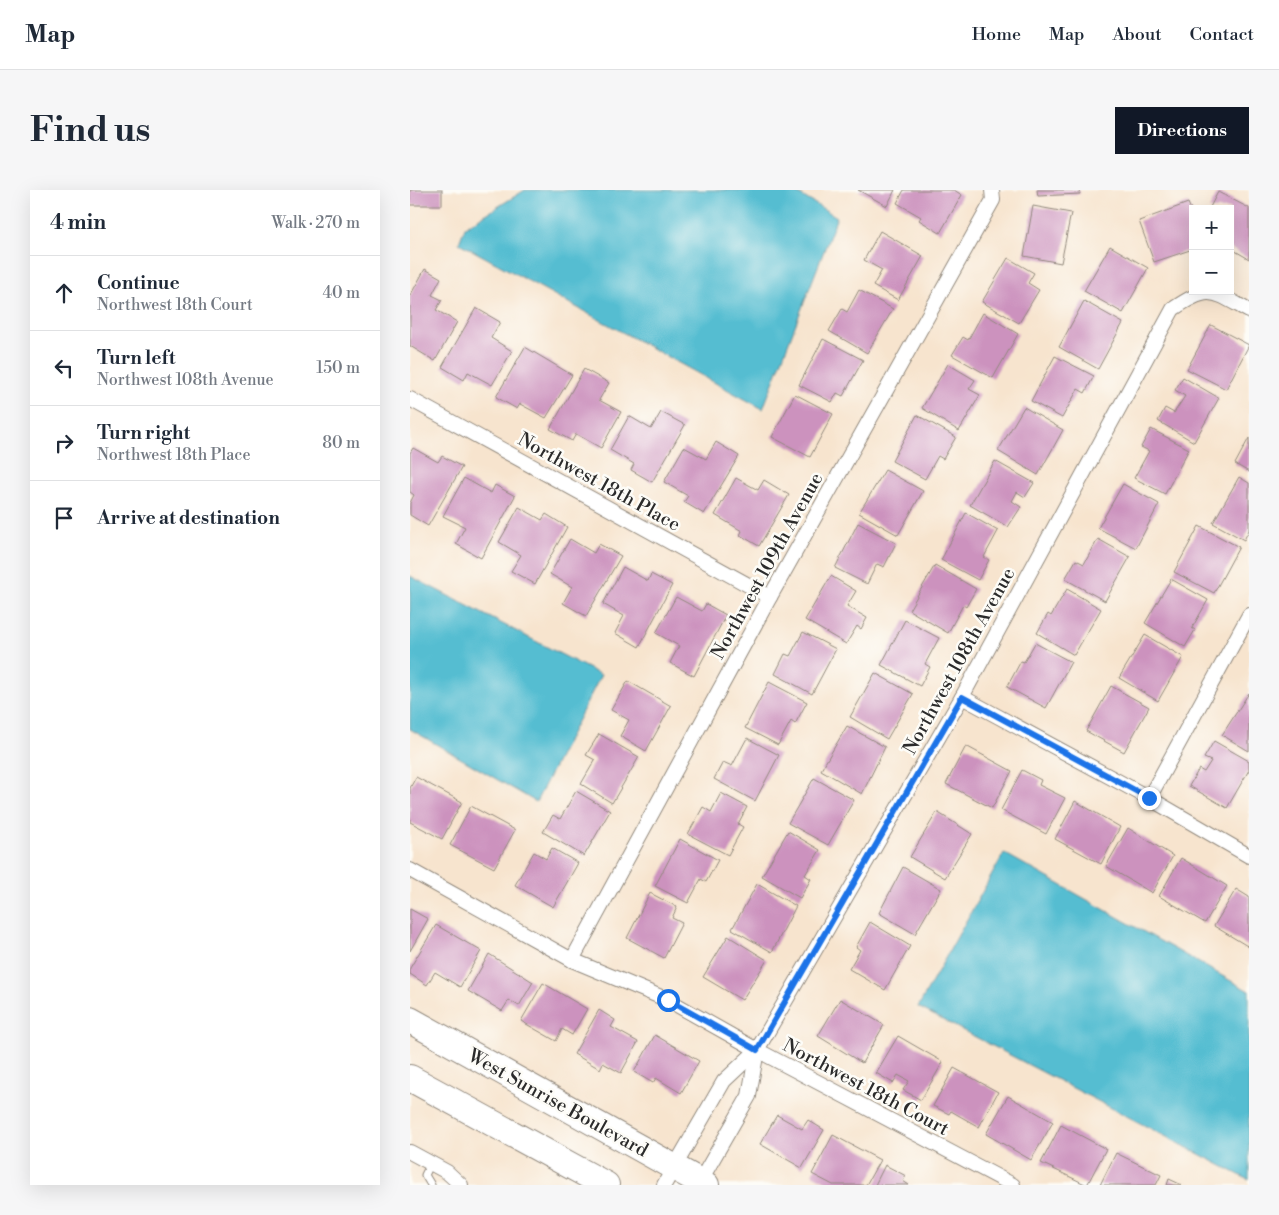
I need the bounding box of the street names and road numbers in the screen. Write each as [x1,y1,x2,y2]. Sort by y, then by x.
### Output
street label: Northwest 18th Place [513,427,685,537]
street label: Northwest 109th Avenue [706,468,828,664]
street label: Northwest 108th Avenue [898,563,1020,759]
street label: Northwest 18th Court [779,1033,953,1141]
street label: West Sunrise Boulevard [463,1043,652,1163]

